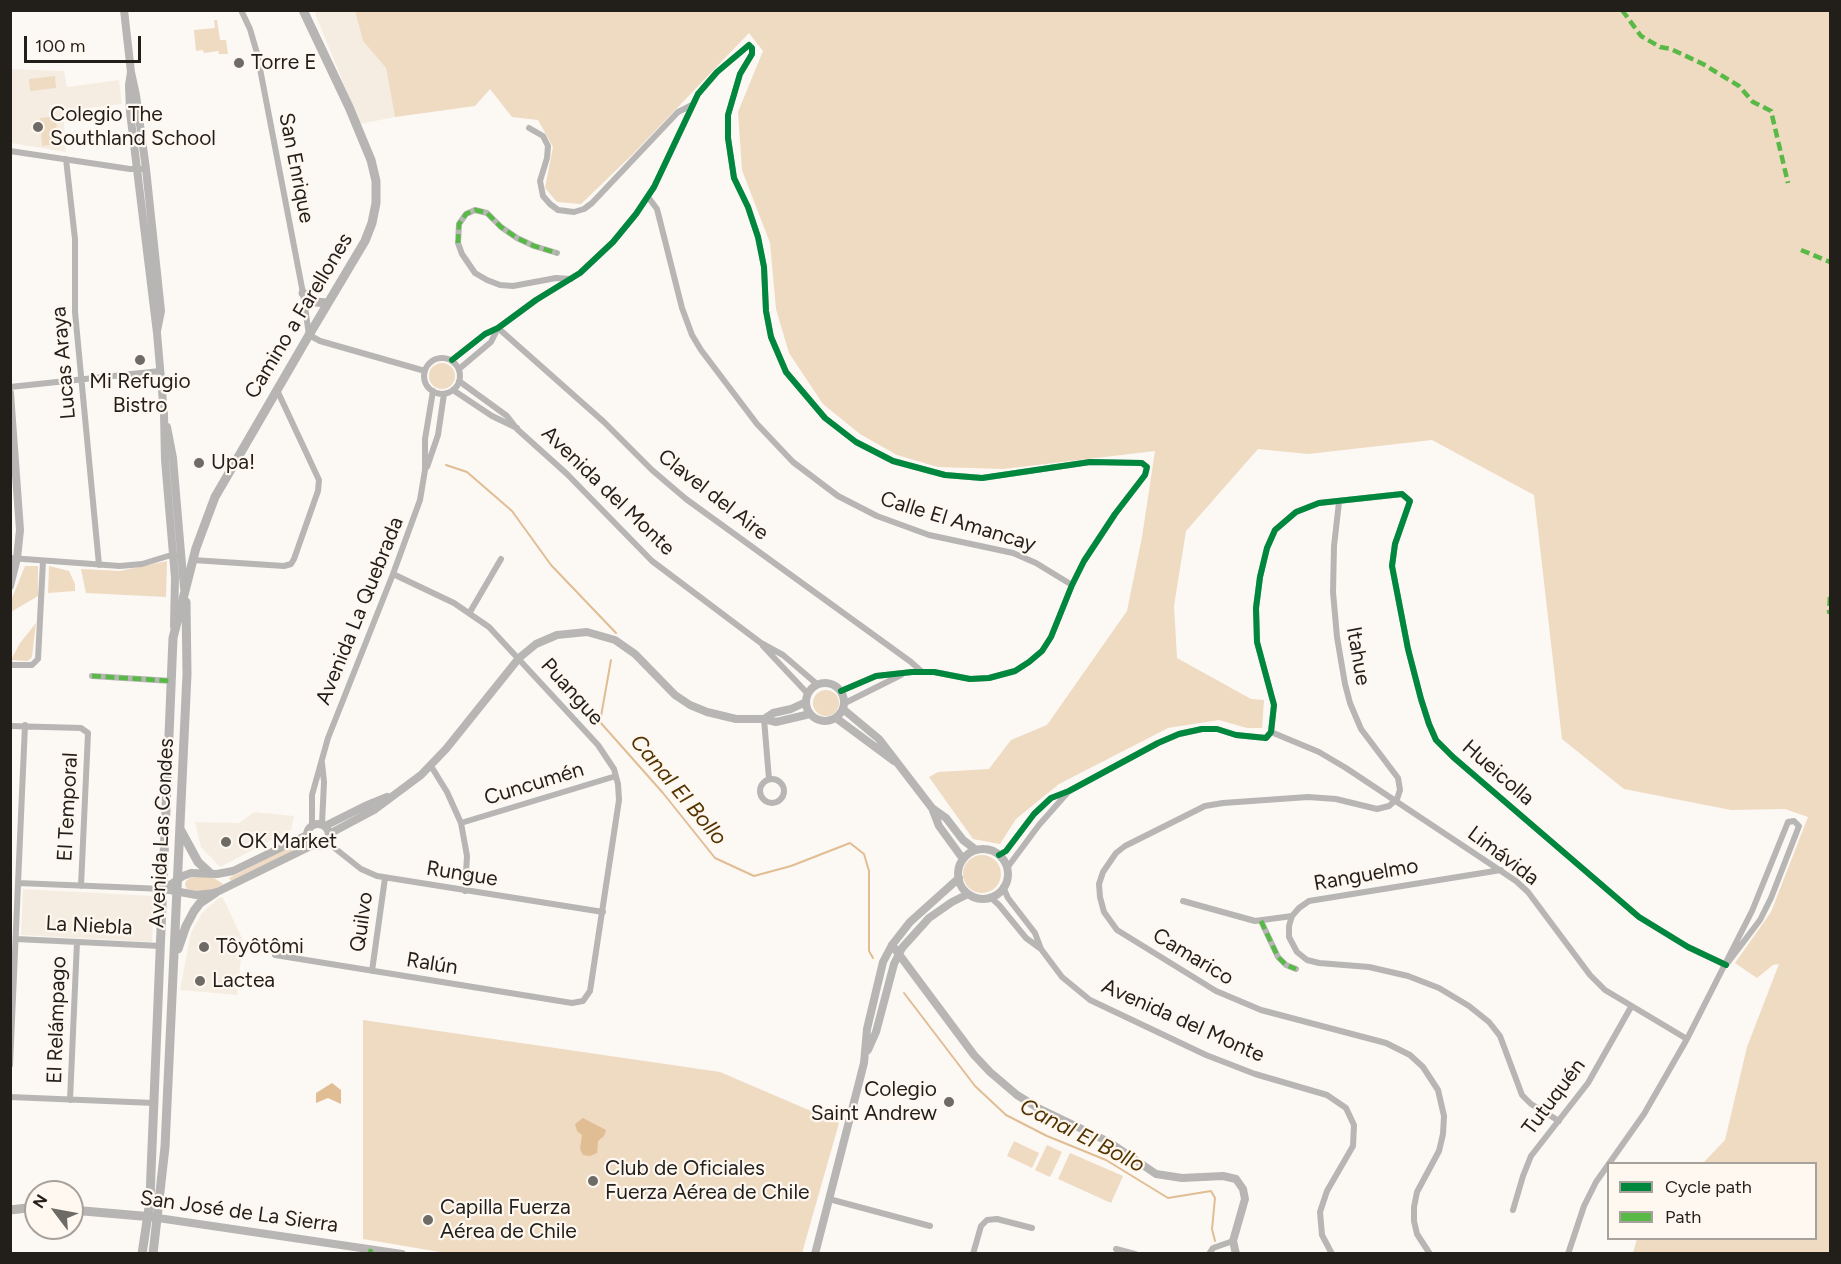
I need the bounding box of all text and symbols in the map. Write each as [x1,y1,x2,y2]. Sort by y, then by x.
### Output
scale bar [27,24,144,62]
text: 100 m [35,35,85,57]
place label: Torre E [251,50,317,76]
marker: Torre E [232,56,246,70]
place label: Colegio The Southland School [50,102,216,152]
street label: San Enrique [273,111,319,225]
marker: Colegio The Southland School [31,120,45,134]
street label: Camino a Farellones [240,229,358,403]
street label: Lucas Araya [47,306,81,420]
marker: Mi Refugio Bistro [133,353,147,367]
place label: Mi Refugio Bistro [89,369,191,419]
street label: Avenida del Monte [536,421,680,561]
street label: Clavel del Aire [653,444,773,546]
place label: Upa! [211,450,255,476]
marker: Upa! [192,456,206,470]
street label: Calle El Amancay [877,486,1039,558]
street label: Avenida La Quebrada [311,513,409,709]
street label: Itahue [1340,625,1376,687]
street label: Puangue [535,653,609,731]
water label: Canal El Bollo [624,729,732,851]
street label: Hueicolla [1457,735,1539,811]
street label: Avenida Las Condes [144,737,180,929]
street label: El Temporal [53,752,83,862]
street label: Cuncumén [481,757,587,811]
street label: Limávida [1462,821,1544,891]
place label: OK Market [238,829,337,855]
marker: OK Market [219,835,233,849]
street label: Ranguelmo [1312,853,1420,897]
street label: Rungue [424,856,500,892]
street label: Quilvo [345,890,379,954]
street label: La Niebla [45,911,133,941]
street label: Camarico [1148,923,1238,991]
place label: Tôyôtômi [216,934,304,960]
marker: Tôyôtômi [197,940,211,954]
street label: Ralún [404,947,460,981]
street label: El Relámpago [42,956,72,1084]
place label: Lactea [212,968,275,994]
marker: Lactea [193,974,207,988]
street label: Avenida del Monte [1098,974,1268,1068]
street label: Tutuquén [1517,1054,1591,1140]
place label: Colegio Saint Andrew [811,1077,937,1127]
water label: Canal El Bollo [1015,1093,1149,1179]
marker: Colegio Saint Andrew [942,1095,956,1109]
place label: Club de Oficiales Fuerza Aérea de Chile [605,1156,809,1206]
legend [1607,1162,1817,1240]
marker: Club de Oficiales Fuerza Aérea de Chile [586,1174,600,1188]
text: Cycle path [1665,1176,1752,1198]
north arrow [24,1180,84,1240]
street label: San José de La Sierra [138,1186,340,1238]
text: N [29,1191,51,1212]
place label: Capilla Fuerza Aérea de Chile [440,1195,577,1245]
text: Path [1665,1206,1701,1228]
marker: Capilla Fuerza Aérea de Chile [421,1213,435,1227]

